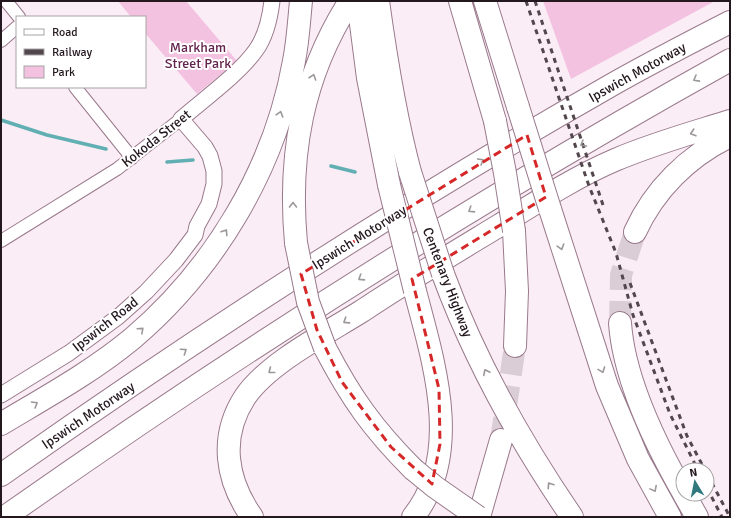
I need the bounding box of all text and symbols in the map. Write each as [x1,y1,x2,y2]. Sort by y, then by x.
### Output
legend [16,16,146,88]
text: Road [52,25,78,40]
street label: Ipswich Motorway [586,38,689,106]
park label: Markham Street Park [165,39,231,72]
text: Railway [52,45,92,60]
text: Park [52,65,75,80]
one-way arrow [308,73,316,80]
one-way arrow [693,74,700,81]
street label: Kokoda Street [118,106,195,171]
one-way arrow [275,111,284,118]
one-way arrow [690,128,697,136]
one-way arrow [580,139,587,146]
one-way arrow [477,159,484,166]
street label: Ipswich Motorway [309,201,410,273]
one-way arrow [289,202,297,208]
one-way arrow [468,205,475,212]
street label: Centenary Highway [419,225,476,340]
one-way arrow [220,229,227,236]
one-way arrow [556,243,565,250]
one-way arrow [358,273,365,281]
street label: Ipswich Road [69,293,142,355]
one-way arrow [343,316,350,323]
one-way arrow [136,327,144,335]
one-way arrow [179,349,186,356]
one-way arrow [268,366,275,373]
one-way arrow [597,367,605,374]
one-way arrow [483,369,491,376]
street label: Ipswich Motorway [39,378,138,453]
one-way arrow [31,401,38,408]
north arrow [675,462,715,502]
text: N [688,466,698,480]
one-way arrow [547,482,555,489]
one-way arrow [650,485,657,492]

